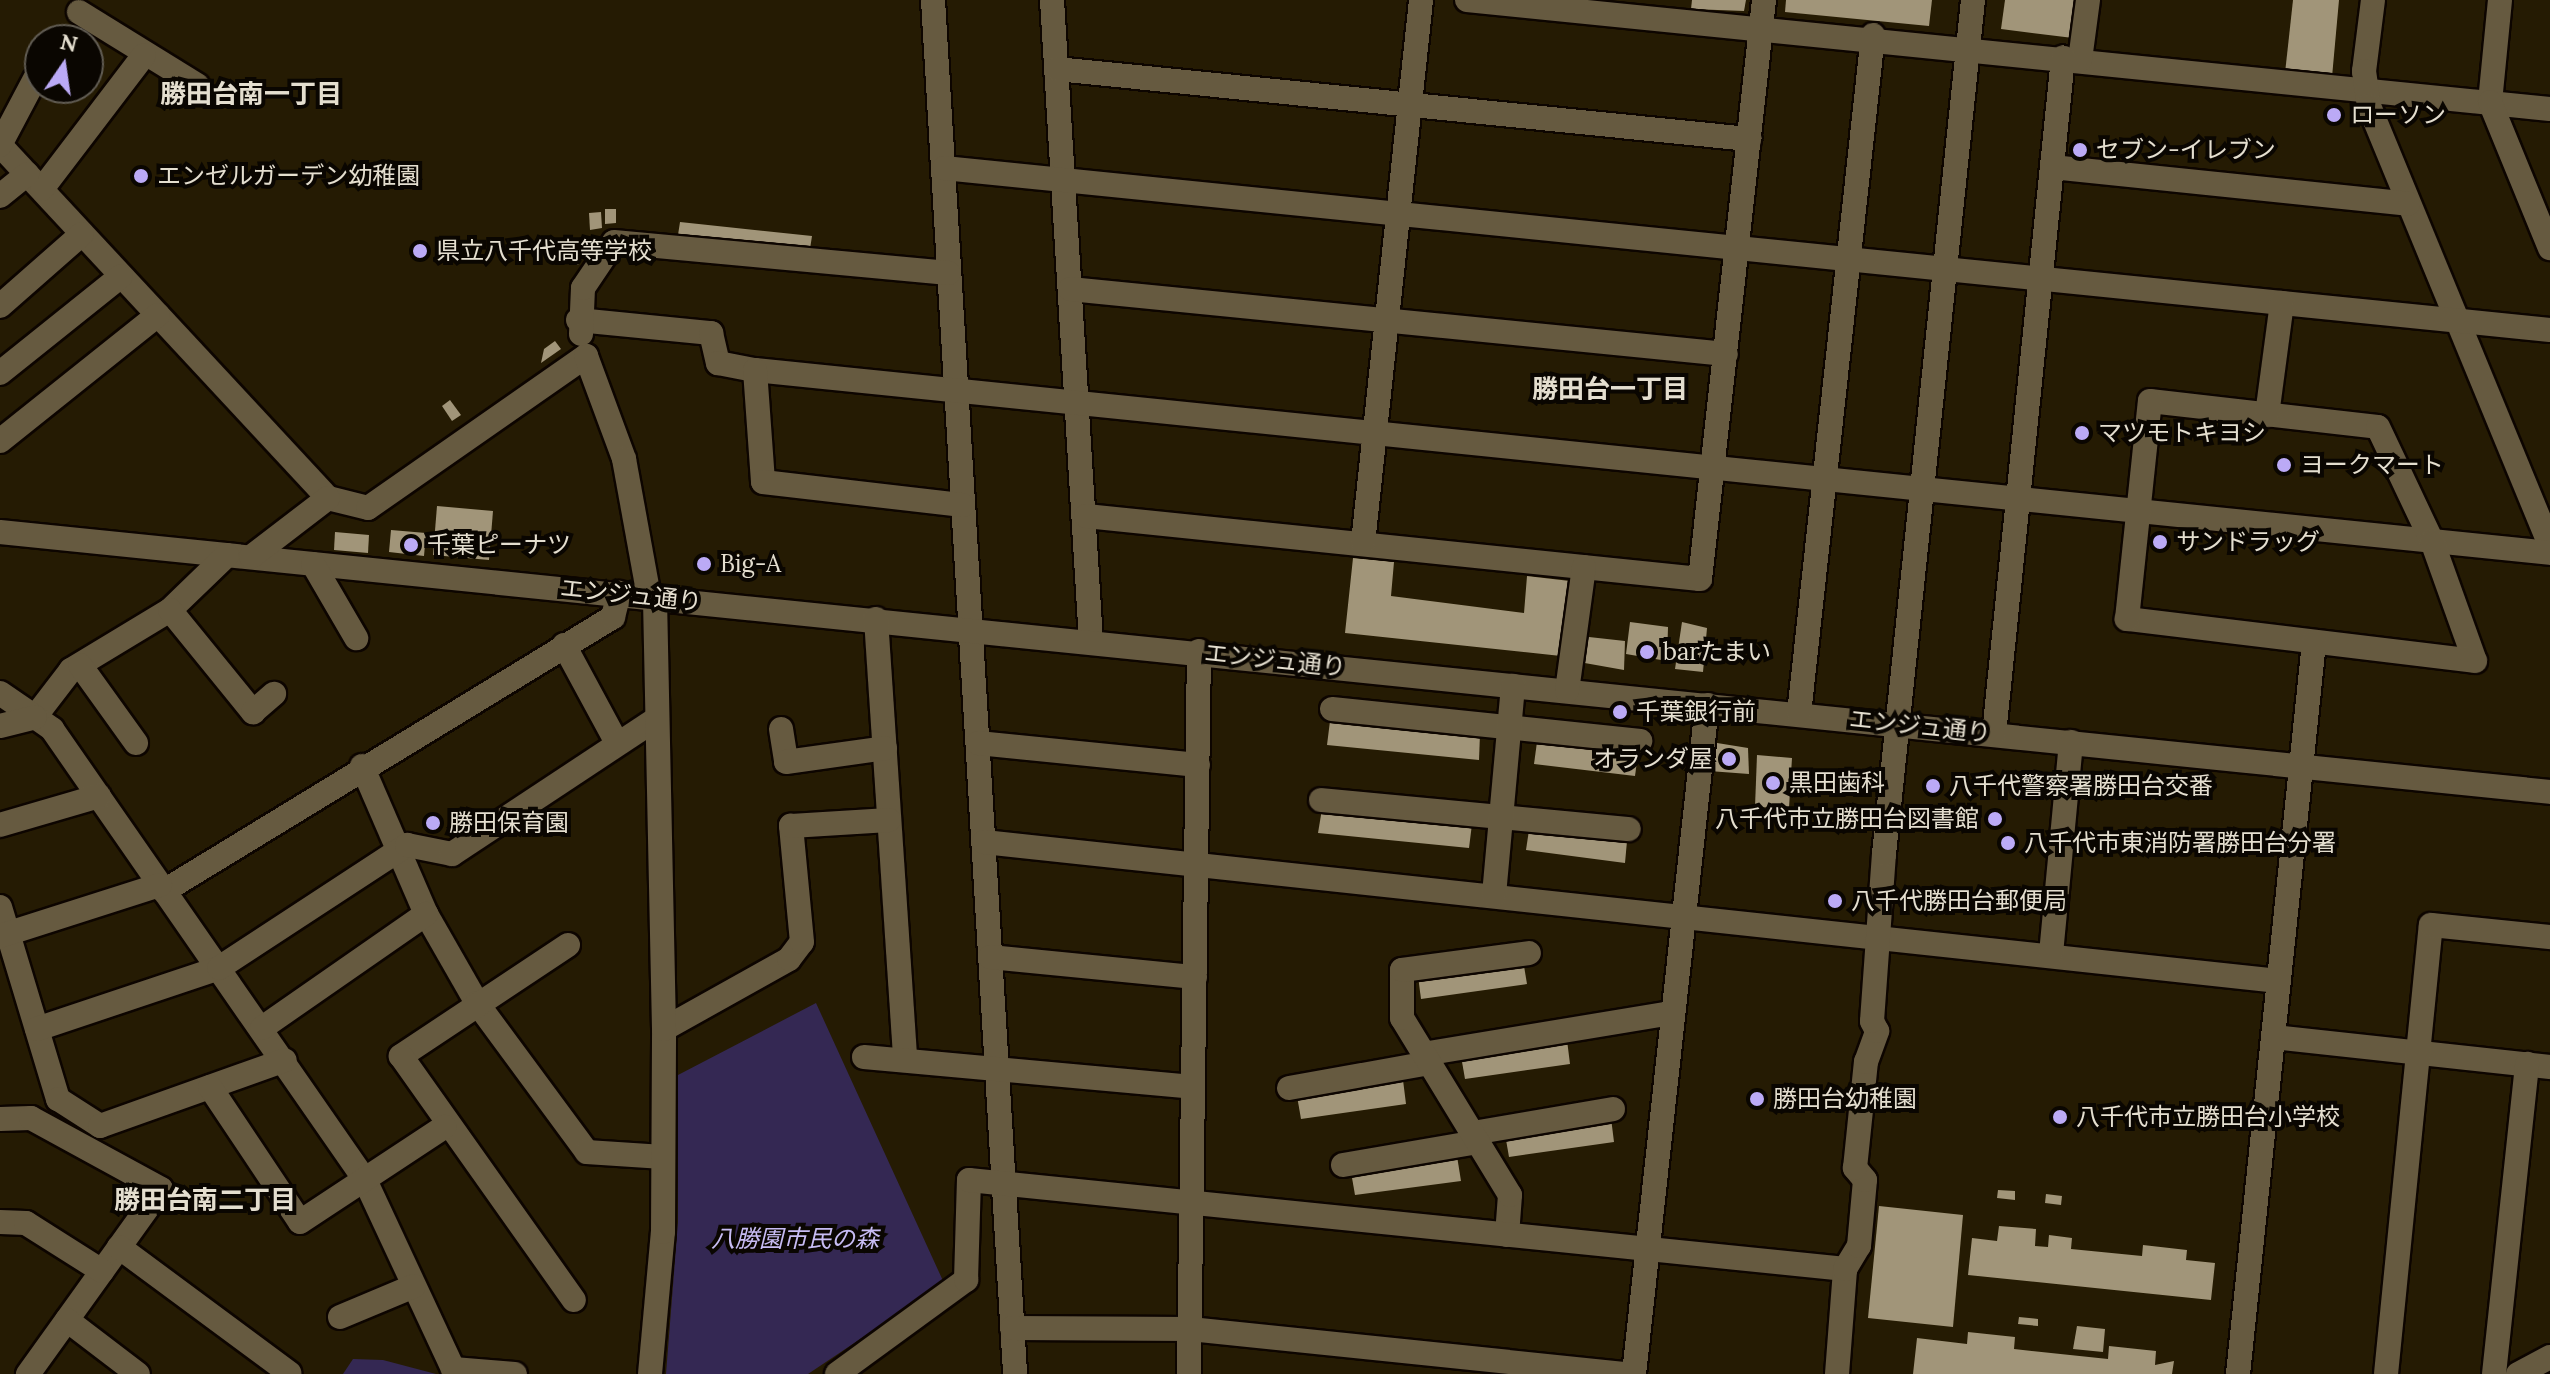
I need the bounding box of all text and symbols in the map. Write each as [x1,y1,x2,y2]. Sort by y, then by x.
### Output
north arrow [24,24,104,104]
text: N [58,27,80,58]
district label: 勝田台南一丁目 [160,78,342,110]
place label: ローソン [2350,101,2446,129]
marker: ローソン [2325,106,2343,124]
place label: セブン-イレブン [2096,136,2276,164]
marker: セブン-イレブン [2071,141,2089,159]
place label: エンゼルガーデン幼稚園 [157,162,421,190]
marker: エンゼルガーデン幼稚園 [132,167,150,185]
place label: 県立八千代高等学校 [436,237,652,265]
marker: 県立八千代高等学校 [411,242,429,260]
district label: 勝田台一丁目 [1532,373,1688,405]
place label: マツモトキヨシ [2098,419,2266,447]
marker: マツモトキヨシ [2073,424,2091,442]
place label: ヨークマート [2300,451,2444,479]
marker: ヨークマート [2275,456,2293,474]
place label: サンドラッグ [2176,528,2320,556]
place label: 千葉ピーナツ [427,531,571,559]
marker: サンドラッグ [2151,533,2169,551]
marker: 千葉ピーナツ [402,536,420,554]
place label: Big-A [720,550,781,578]
marker: Big-A [695,555,713,573]
street label: エンジュ通り [558,573,704,617]
street label: エンジュ通り [1202,638,1348,682]
place label: barたまい [1663,638,1772,666]
marker: barたまい [1638,643,1656,661]
place label: 千葉銀行前 [1636,698,1756,726]
marker: 千葉銀行前 [1611,703,1629,721]
street label: エンジュ通り [1847,704,1993,748]
place label: オランダ屋 [1593,745,1713,773]
marker: オランダ屋 [1720,750,1738,768]
place label: 黒田歯科 [1789,769,1885,797]
place label: 八千代警察署勝田台交番 [1949,772,2213,800]
marker: 黒田歯科 [1764,774,1782,792]
marker: 八千代警察署勝田台交番 [1924,777,1942,795]
place label: 八千代市立勝田台図書館 [1715,805,1979,833]
place label: 勝田保育園 [449,809,569,837]
marker: 八千代市立勝田台図書館 [1986,810,2004,828]
marker: 勝田保育園 [424,814,442,832]
place label: 八千代市東消防署勝田台分署 [2024,829,2336,857]
marker: 八千代市東消防署勝田台分署 [1999,834,2017,852]
place label: 八千代勝田台郵便局 [1851,887,2067,915]
marker: 八千代勝田台郵便局 [1826,892,1844,910]
place label: 勝田台幼稚園 [1773,1085,1917,1113]
marker: 勝田台幼稚園 [1748,1090,1766,1108]
place label: 八千代市立勝田台小学校 [2076,1103,2340,1131]
marker: 八千代市立勝田台小学校 [2051,1108,2069,1126]
district label: 勝田台南二丁目 [114,1184,296,1216]
park label: 八勝園市民の森 [711,1225,879,1253]

